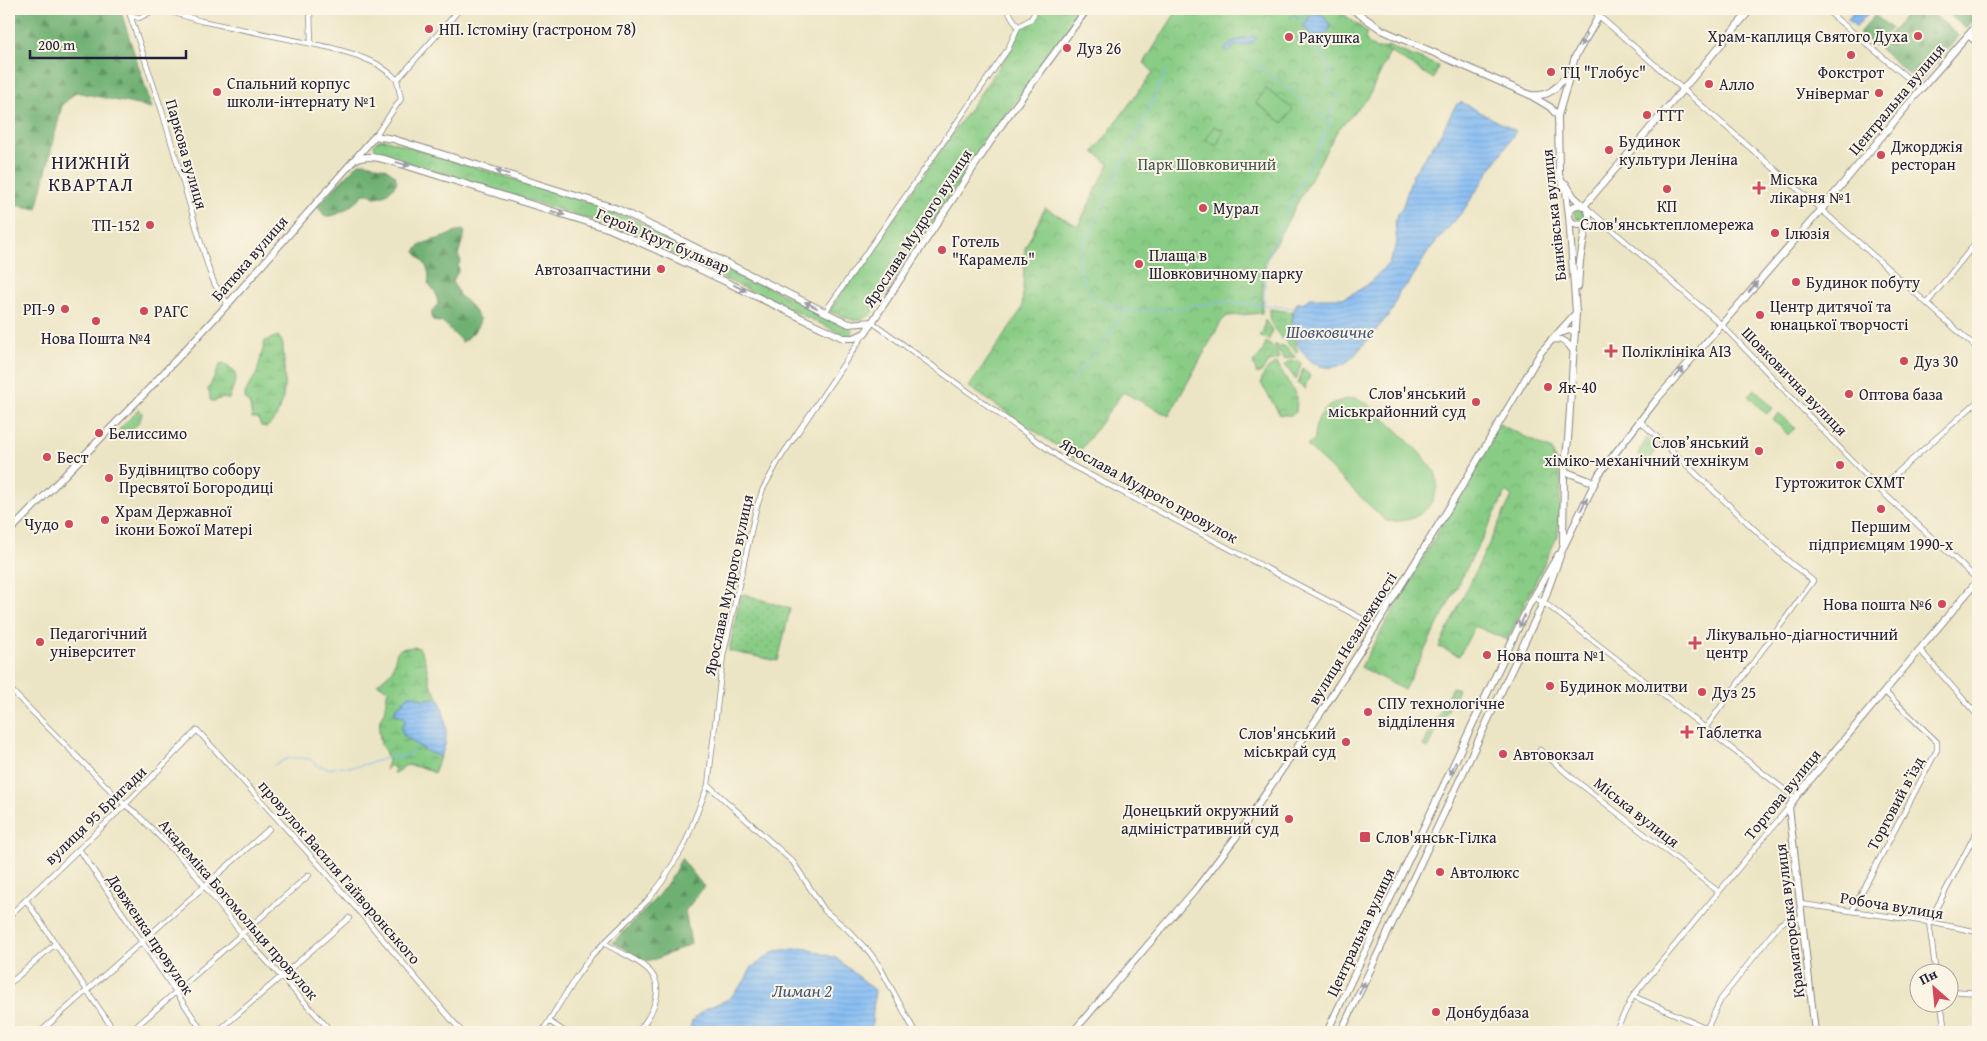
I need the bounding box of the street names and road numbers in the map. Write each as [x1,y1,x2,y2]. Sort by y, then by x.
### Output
street label: Центральна вулиця [1842,38,1950,160]
street label: Паркова вулиця [160,96,214,212]
street label: Ярослава Мудрого вулиця [856,144,977,313]
street label: Банківська вулиця [1534,148,1572,282]
street label: Героїв Крут бульвар [593,201,734,279]
street label: Батюка вулиця [205,210,293,306]
street label: Шовковична вулиця [1736,321,1854,441]
street label: Ярослава Мудрого провулок [1055,430,1243,549]
street label: Ярослава Мудрого вулиця [697,492,759,679]
street label: вулиця Незалежності [1301,567,1403,709]
street label: Торгова вулиця [1738,743,1826,845]
street label: Торговий в’їзд [1860,752,1930,854]
street label: вулиця 95 Бригади [39,760,152,870]
street label: Міська вулиця [1589,771,1685,853]
street label: провулок Василя Гайворонського [253,775,427,969]
street label: Академіка Богомольця провулок [153,813,325,1005]
street label: Краматорська вулиця [1768,842,1810,1000]
street label: Центральна вулиця [1320,864,1400,1000]
street label: Довженка провулок [101,868,201,1000]
street label: Робоча вулиця [1839,885,1945,925]

